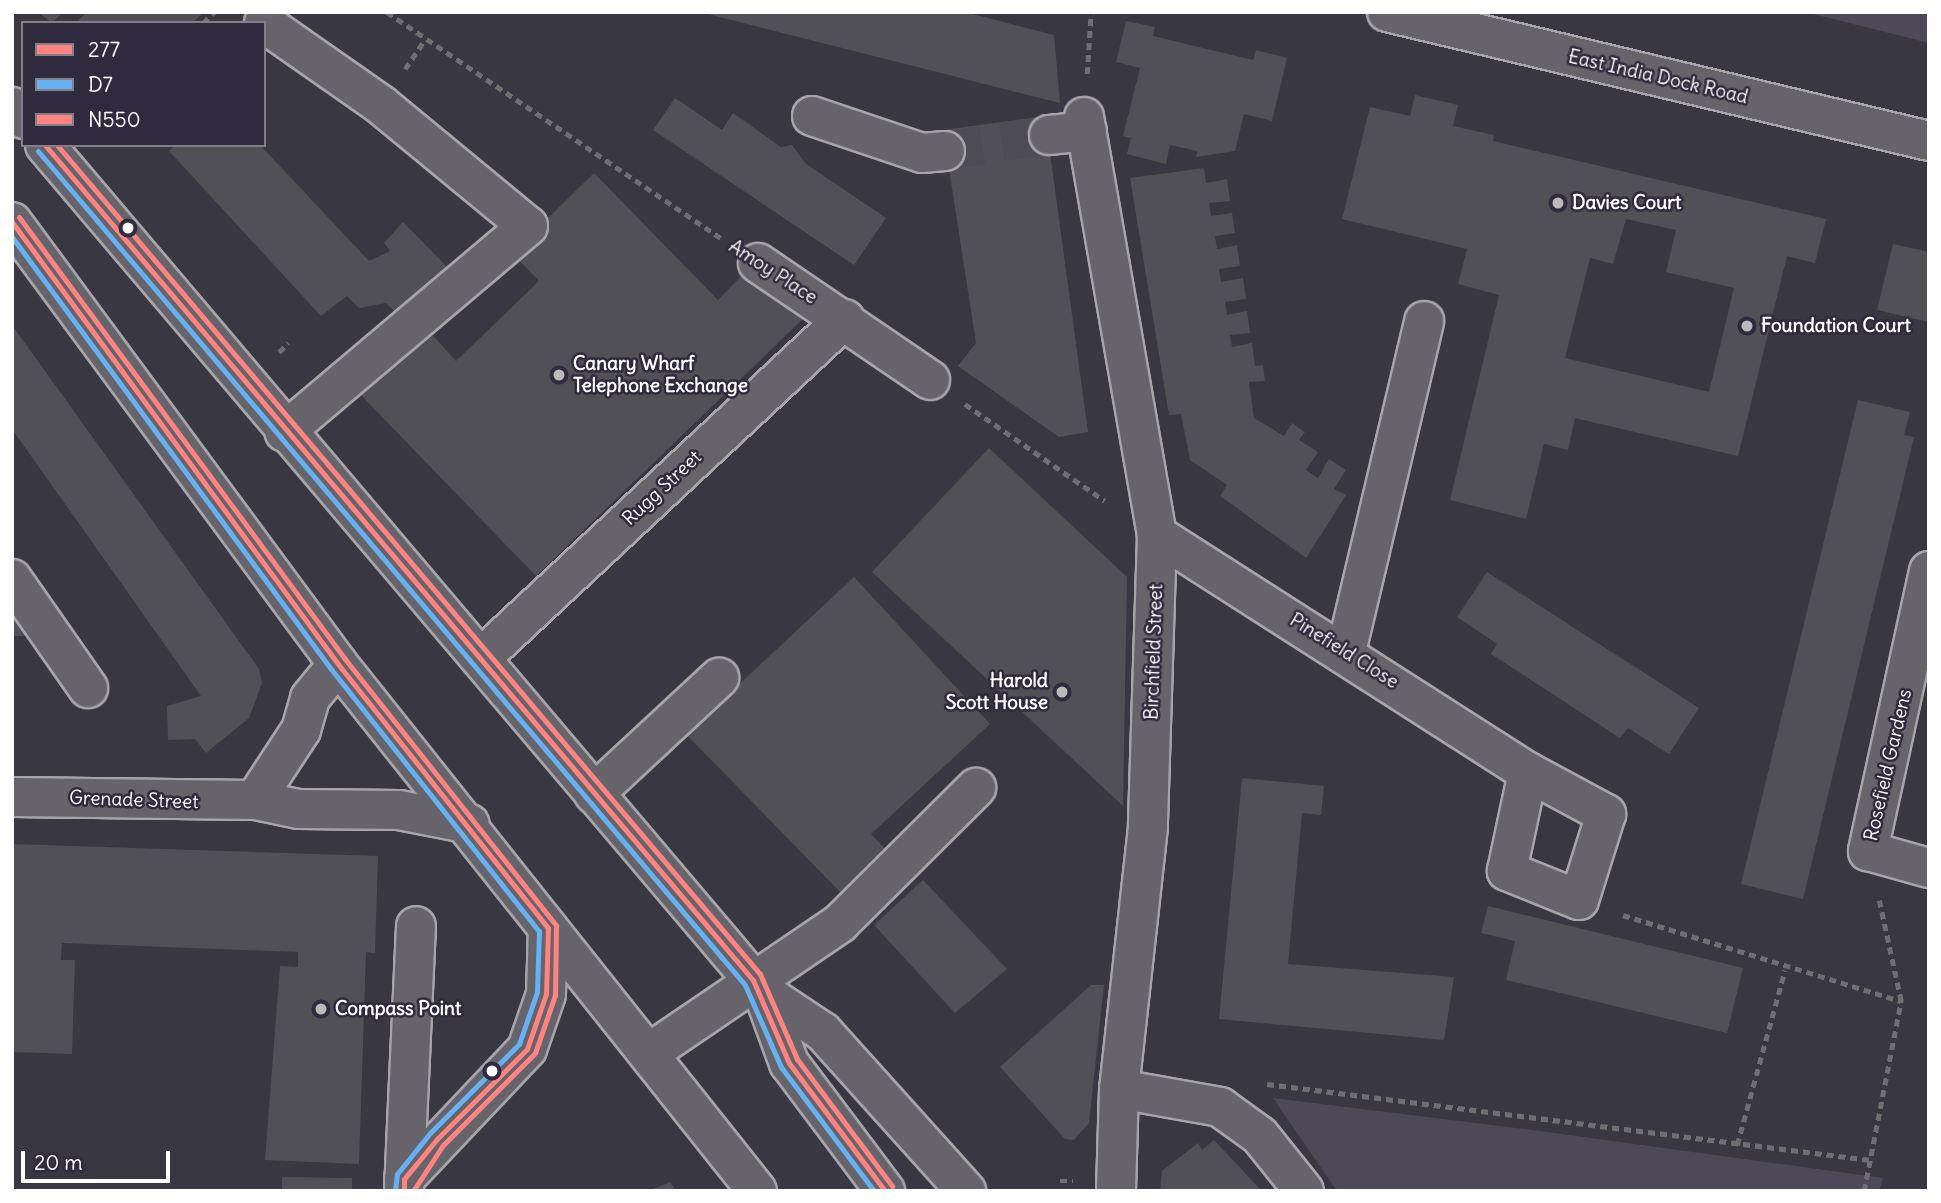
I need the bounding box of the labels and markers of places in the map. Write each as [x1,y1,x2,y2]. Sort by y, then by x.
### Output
place label: Davies Court [1572,192,1681,214]
marker: Davies Court [1550,195,1566,211]
unlabelled marker [121,221,135,235]
place label: Foundation Court [1761,315,1911,337]
marker: Foundation Court [1739,318,1755,334]
place label: Canary Wharf Telephone Exchange [573,353,748,397]
marker: Canary Wharf Telephone Exchange [551,367,567,383]
place label: Harold Scott House [946,670,1048,714]
marker: Harold Scott House [1054,684,1070,700]
place label: Compass Point [335,998,461,1020]
marker: Compass Point [313,1001,329,1017]
unlabelled marker [485,1064,499,1078]

